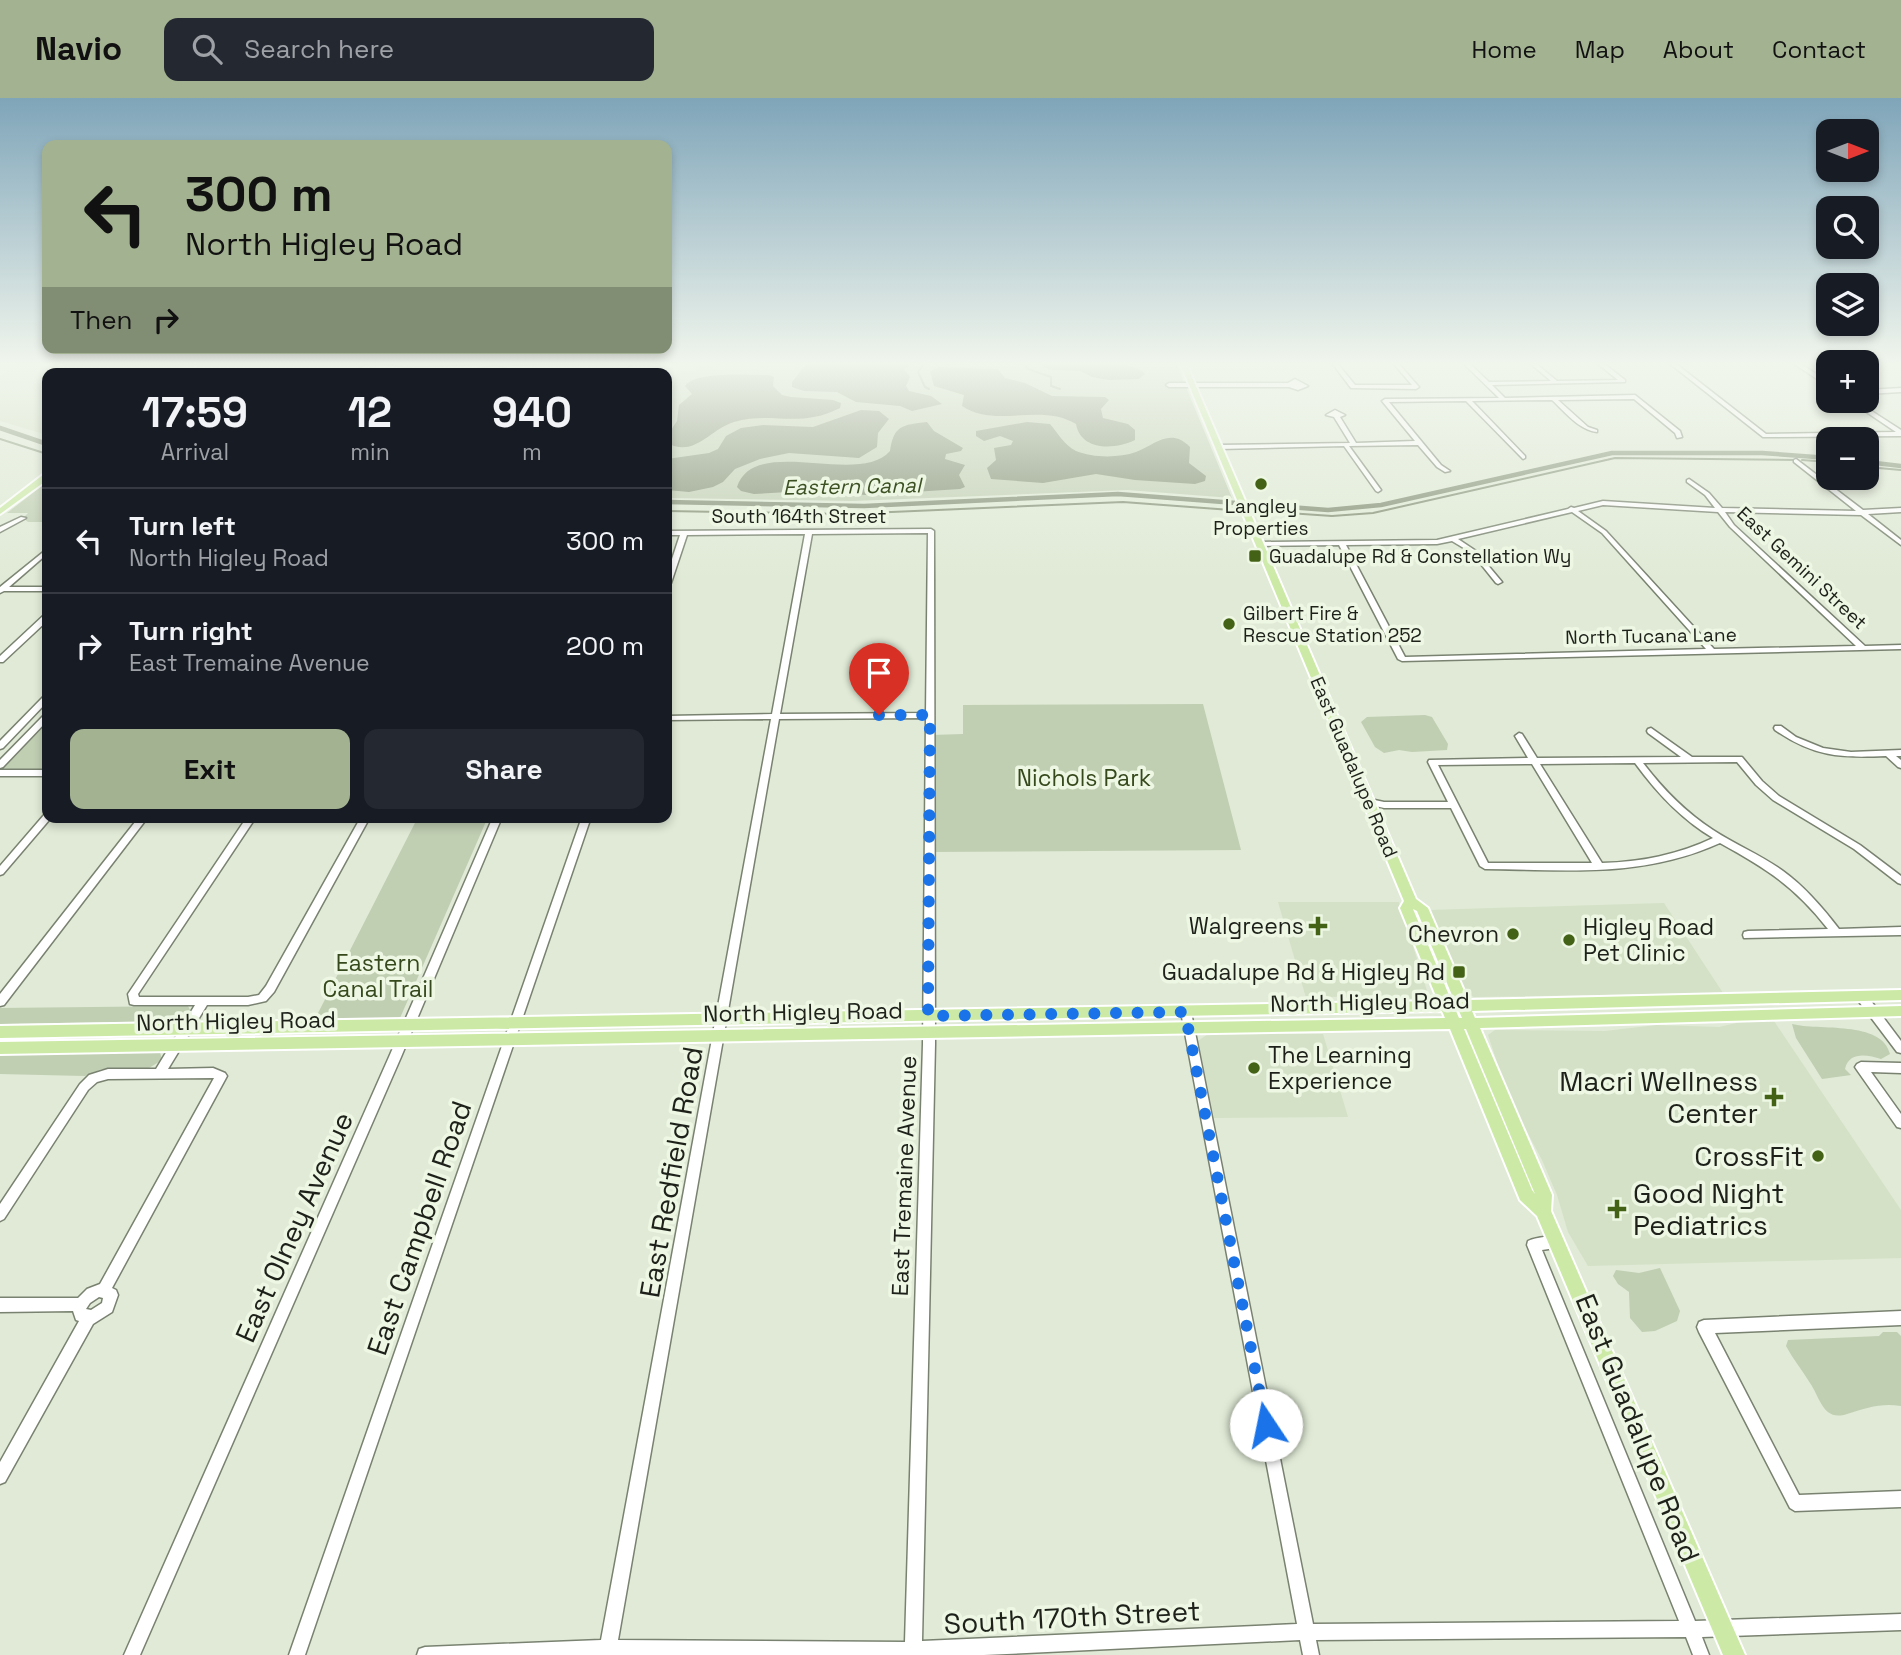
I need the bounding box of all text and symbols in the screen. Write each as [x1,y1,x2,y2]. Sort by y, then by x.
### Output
search box [164,18,654,81]
text: Navio [35,28,122,70]
icon: search [188,30,226,68]
text: Search here [244,32,394,66]
text: Home [1471,34,1537,65]
text: Map [1575,34,1625,65]
text: About [1663,34,1734,65]
text: Contact [1772,34,1866,65]
north arrow [1816,119,1880,182]
map controls [1816,119,1879,490]
text: 300 m [185,163,333,225]
icon: left [70,168,161,259]
button: search [1816,196,1879,259]
text: North Higley Road [185,224,463,264]
button: layers [1816,273,1879,336]
icon: right [147,301,185,339]
text: Then [70,303,133,337]
button: + [1816,350,1879,413]
text: 17:59 [142,386,248,439]
text: 12 [348,386,392,439]
text: 940 [492,386,572,439]
button: − [1816,427,1879,490]
text: Arrival [161,437,229,467]
text: min [350,437,390,467]
text: m [522,437,542,467]
water label: Eastern Canal [783,471,924,501]
marker: Langley Properties [1253,476,1269,492]
place label: Langley Properties [1213,494,1309,541]
street label: East Gemini Street [1732,501,1872,635]
street label: South 164th Street [711,504,887,529]
text: Turn left [129,509,236,543]
icon: left [70,522,108,560]
text: 300 m [566,524,644,558]
text: North Higley Road [129,543,329,573]
place label: Guadalupe Rd & Constellation Wy [1269,544,1572,569]
marker: Guadalupe Rd & Constellation Wy [1247,548,1263,564]
place label: Gilbert Fire & Rescue Station 252 [1243,601,1422,648]
text: Turn right [129,614,253,648]
marker: Gilbert Fire & Rescue Station 252 [1221,616,1237,632]
street label: North Tucana Lane [1565,622,1737,650]
icon: right [70,627,108,665]
text: 200 m [566,629,644,663]
pin [849,643,909,715]
text: East Tremaine Avenue [129,648,370,678]
icon: arrive [860,654,898,692]
street label: East Guadalupe Road [1305,673,1403,861]
button: Exit [70,729,350,809]
button: Share [364,729,644,809]
park label: Nichols Park [1017,763,1151,793]
place label: Walgreens [1189,911,1304,941]
place label: Higley Road Pet Clinic [1583,912,1714,968]
marker: Walgreens [1310,918,1326,934]
place label: Chevron [1408,919,1499,949]
marker: Chevron [1505,926,1521,942]
marker: Higley Road Pet Clinic [1561,932,1577,948]
park label: Eastern Canal Trail [323,948,433,1004]
place label: Guadalupe Rd & Higley Rd [1162,957,1445,987]
marker: Guadalupe Rd & Higley Rd [1451,964,1467,980]
street label: North Higley Road [1270,985,1470,1019]
street label: North Higley Road [703,995,903,1029]
street label: North Higley Road [136,1004,336,1038]
place label: The Learning Experience [1268,1040,1412,1096]
street label: East Redfield Road [631,1044,711,1300]
street label: East Tremaine Avenue [885,1055,923,1297]
marker: The Learning Experience [1246,1060,1262,1076]
place label: Macri Wellness Center [1559,1063,1758,1131]
marker: Macri Wellness Center [1764,1087,1784,1107]
street label: East Campbell Road [359,1096,479,1360]
street label: East Olney Avenue [227,1106,361,1348]
place label: CrossFit [1694,1138,1804,1174]
marker: CrossFit [1810,1148,1826,1164]
place label: Good Night Pediatrics [1633,1175,1784,1243]
marker: Good Night Pediatrics [1607,1199,1627,1219]
street label: East Guadalupe Road [1568,1289,1708,1567]
position arrow [1229,1388,1303,1462]
street label: South 170th Street [943,1592,1201,1642]

